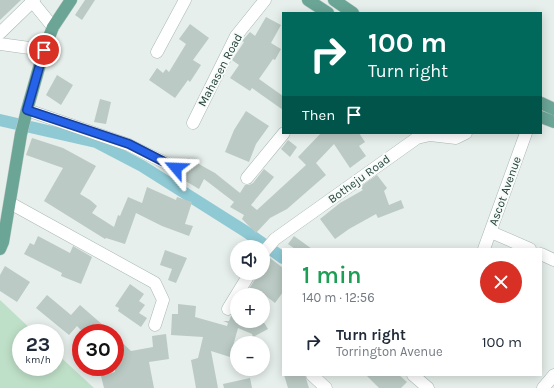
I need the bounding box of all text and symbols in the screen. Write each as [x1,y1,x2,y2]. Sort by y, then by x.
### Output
text: 100 m [368,26,447,59]
icon: right [302,28,354,80]
street label: Mahasen Road [195,31,245,109]
pin [27,33,61,67]
icon: arrive [33,39,55,61]
text: Turn right [368,60,448,82]
icon: arrive [343,104,365,126]
text: Then [302,106,335,124]
position arrow [155,147,197,189]
street label: Botheju Road [325,152,393,206]
street label: Ascot Avenue [486,154,524,228]
map controls [230,240,270,376]
button: sound [230,240,270,280]
text: 1 min [302,261,362,289]
button: close [480,261,522,303]
button: + [230,288,270,328]
text: 140 m · 12:56 [302,290,375,305]
speed limit sign: 30 [72,324,124,376]
text: Turn right [336,326,406,344]
icon: right [302,331,324,353]
text: 23 [26,333,50,356]
text: 100 m [482,333,522,351]
button: − [230,336,270,376]
text: Torrington Avenue [336,344,443,359]
text: km/h [25,354,51,366]

